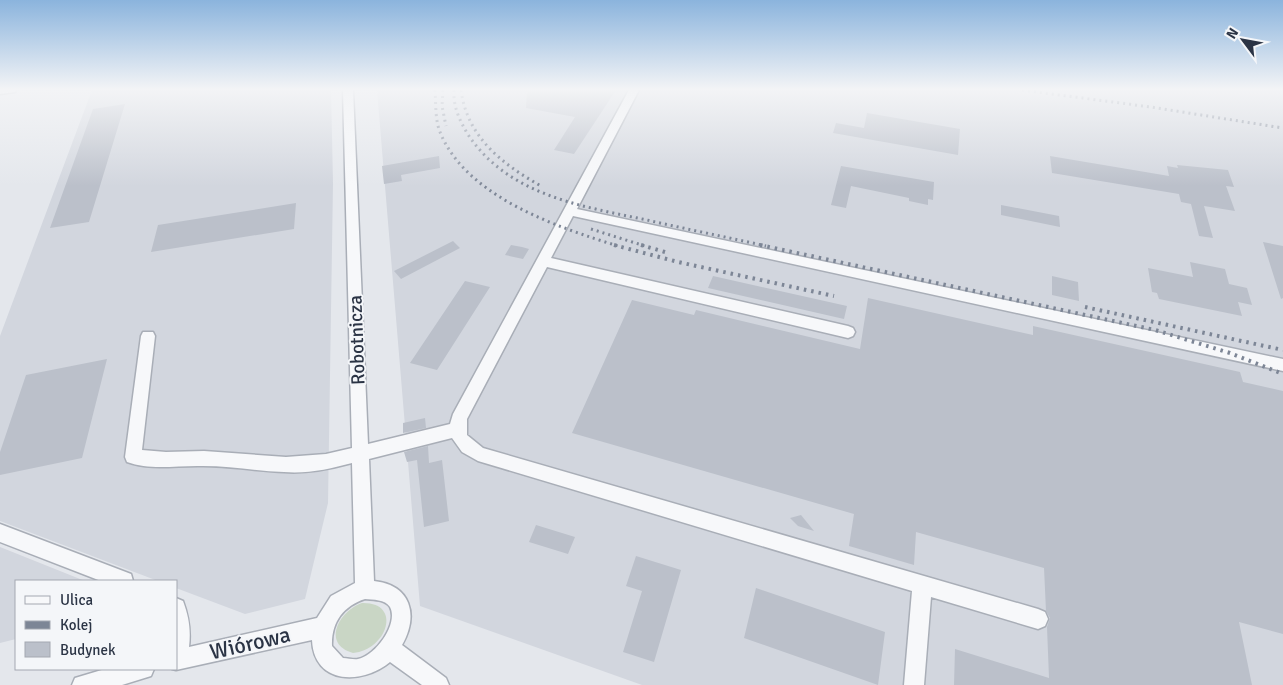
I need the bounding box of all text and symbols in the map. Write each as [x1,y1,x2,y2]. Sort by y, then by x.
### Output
north arrow [1218,15,1268,65]
text: N [1223,25,1242,42]
street label: Robotnicza [343,295,371,385]
legend [15,580,178,670]
text: Ulica [60,591,93,609]
text: Kolej [60,616,92,634]
street label: Wiórowa [207,621,293,665]
text: Budynek [60,641,116,659]

